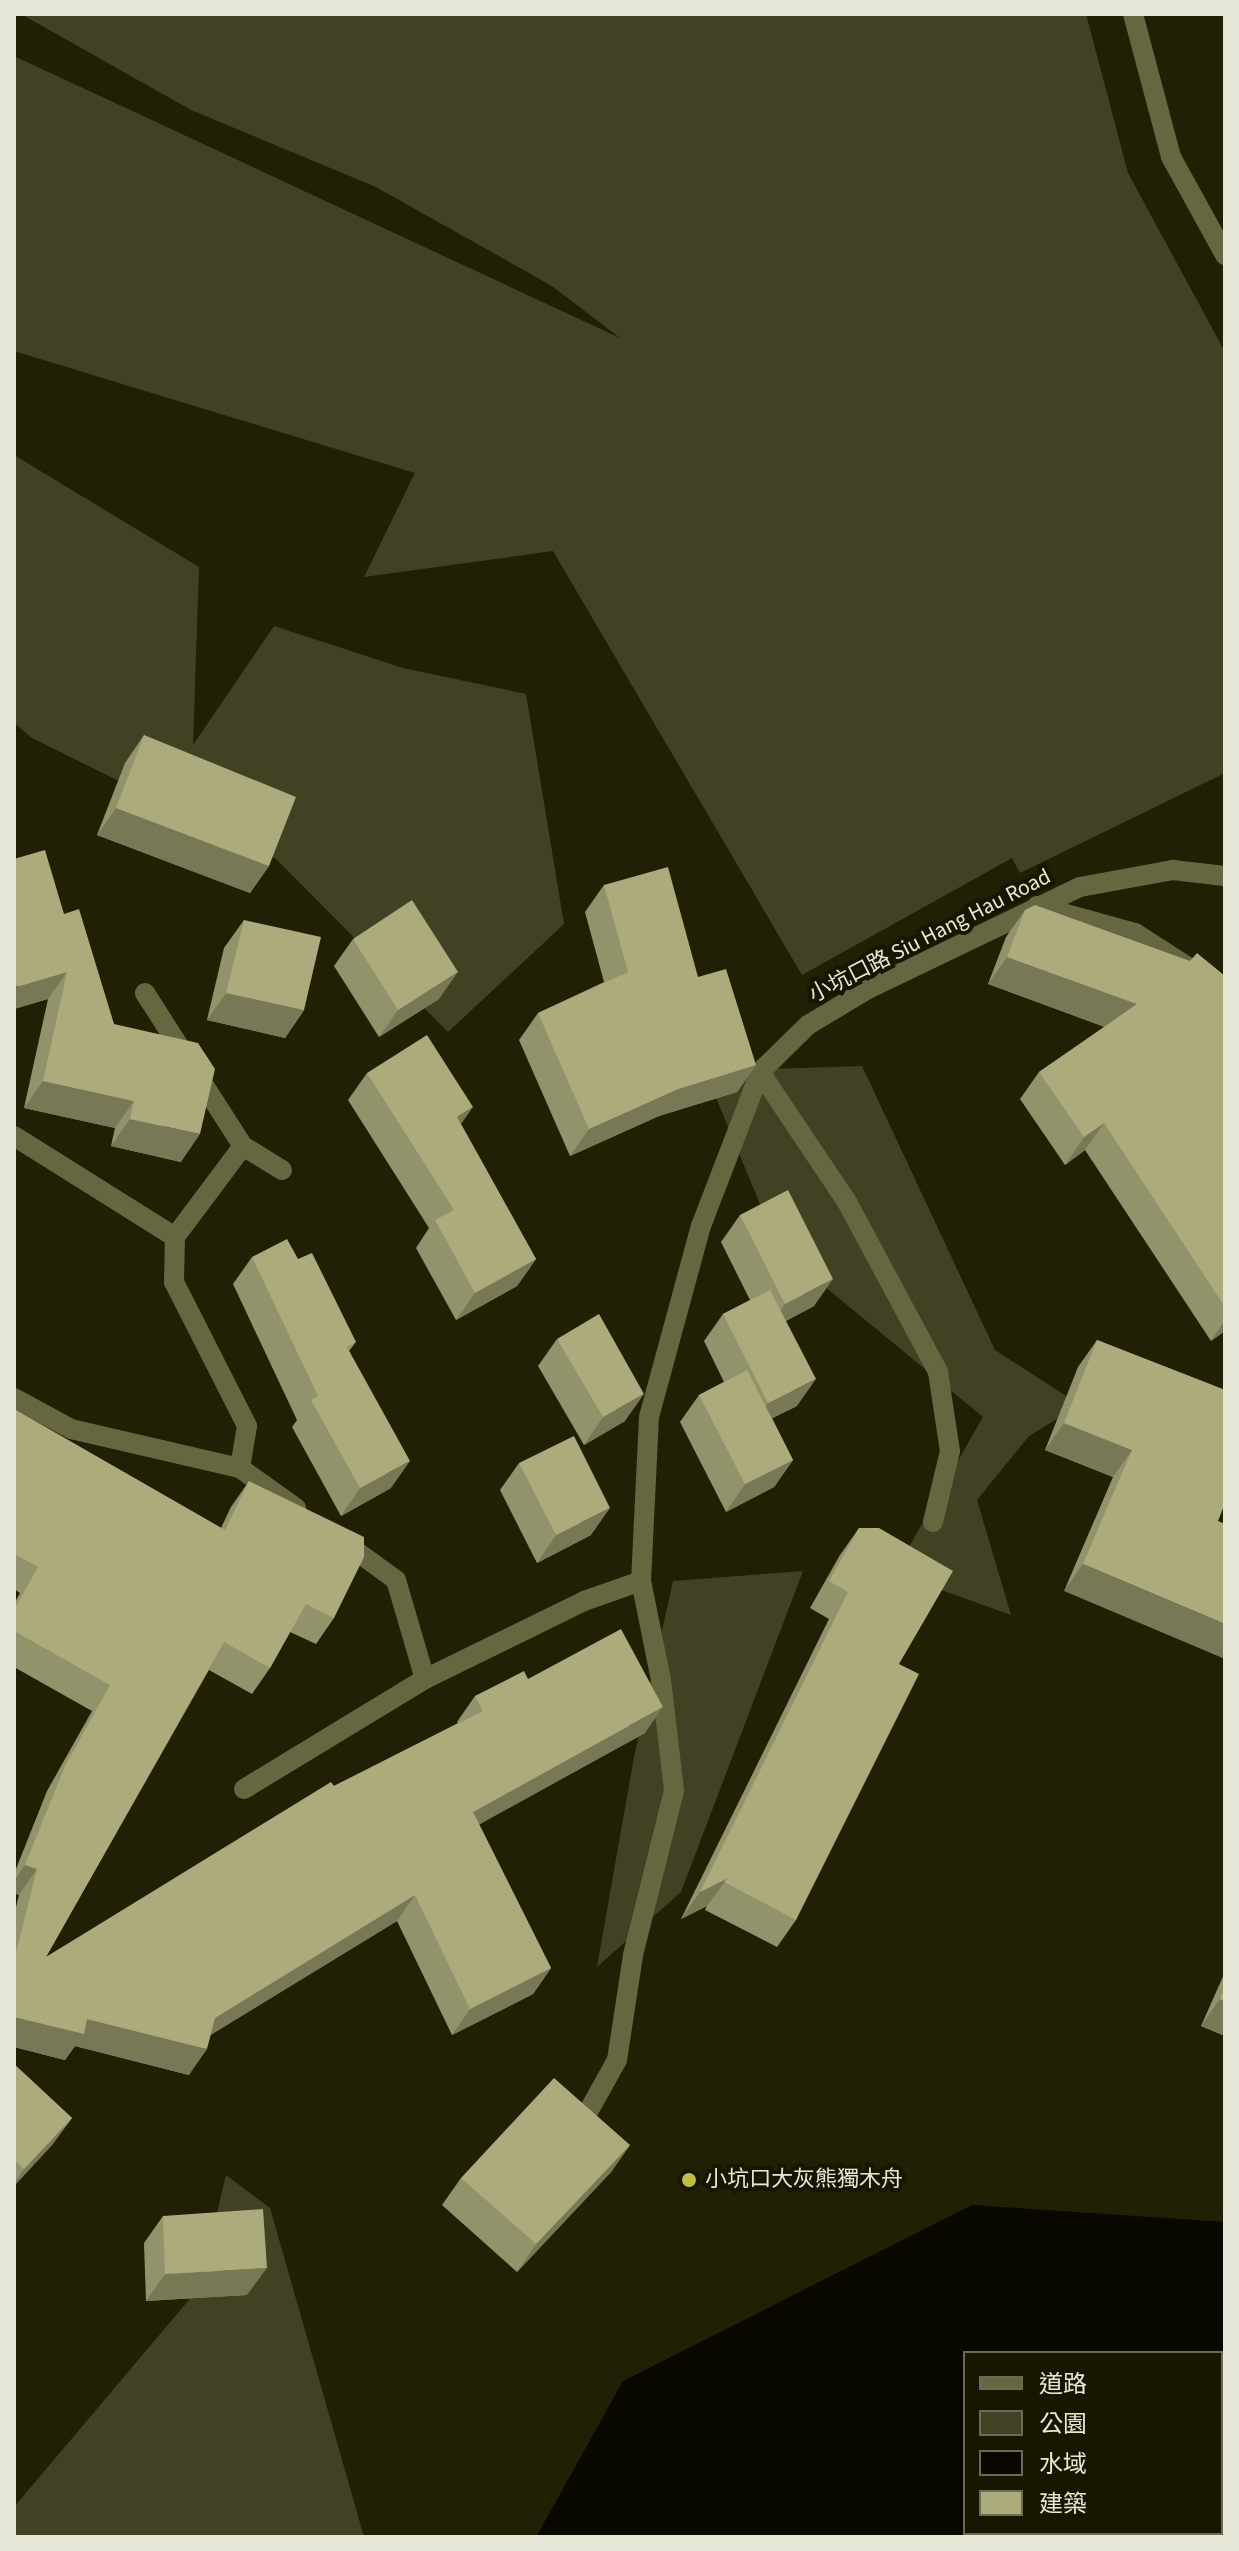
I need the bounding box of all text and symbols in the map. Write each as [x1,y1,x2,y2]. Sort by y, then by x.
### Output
street label: 小坑口路 Siu Hang Hau Road [805,863,1055,1009]
place label: 小坑口大灰熊獨木舟 [705,2167,903,2193]
marker: 小坑口大灰熊獨木舟 [680,2171,698,2189]
legend [963,2351,1223,2535]
text: 道路 [1039,2367,1087,2402]
text: 公園 [1039,2407,1087,2442]
text: 水域 [1039,2447,1087,2482]
text: 建築 [1039,2487,1087,2522]

